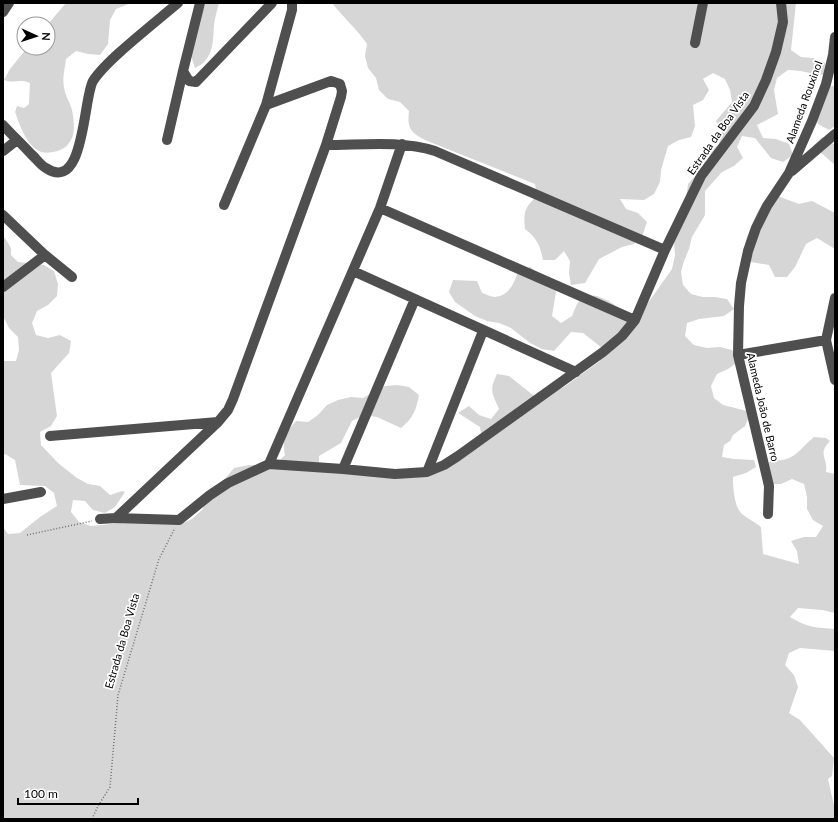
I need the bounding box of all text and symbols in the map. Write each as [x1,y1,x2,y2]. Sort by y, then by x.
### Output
north arrow [16,16,56,56]
text: N [40,32,53,41]
street label: Alameda Rouxinol [783,59,824,145]
street label: Estrada da Boa Vista [684,89,751,177]
street label: Alameda João de Barro [745,351,782,462]
street label: Estrada da Boa Vista [102,592,141,690]
scale bar [18,780,138,806]
text: 100 m [24,786,58,801]

